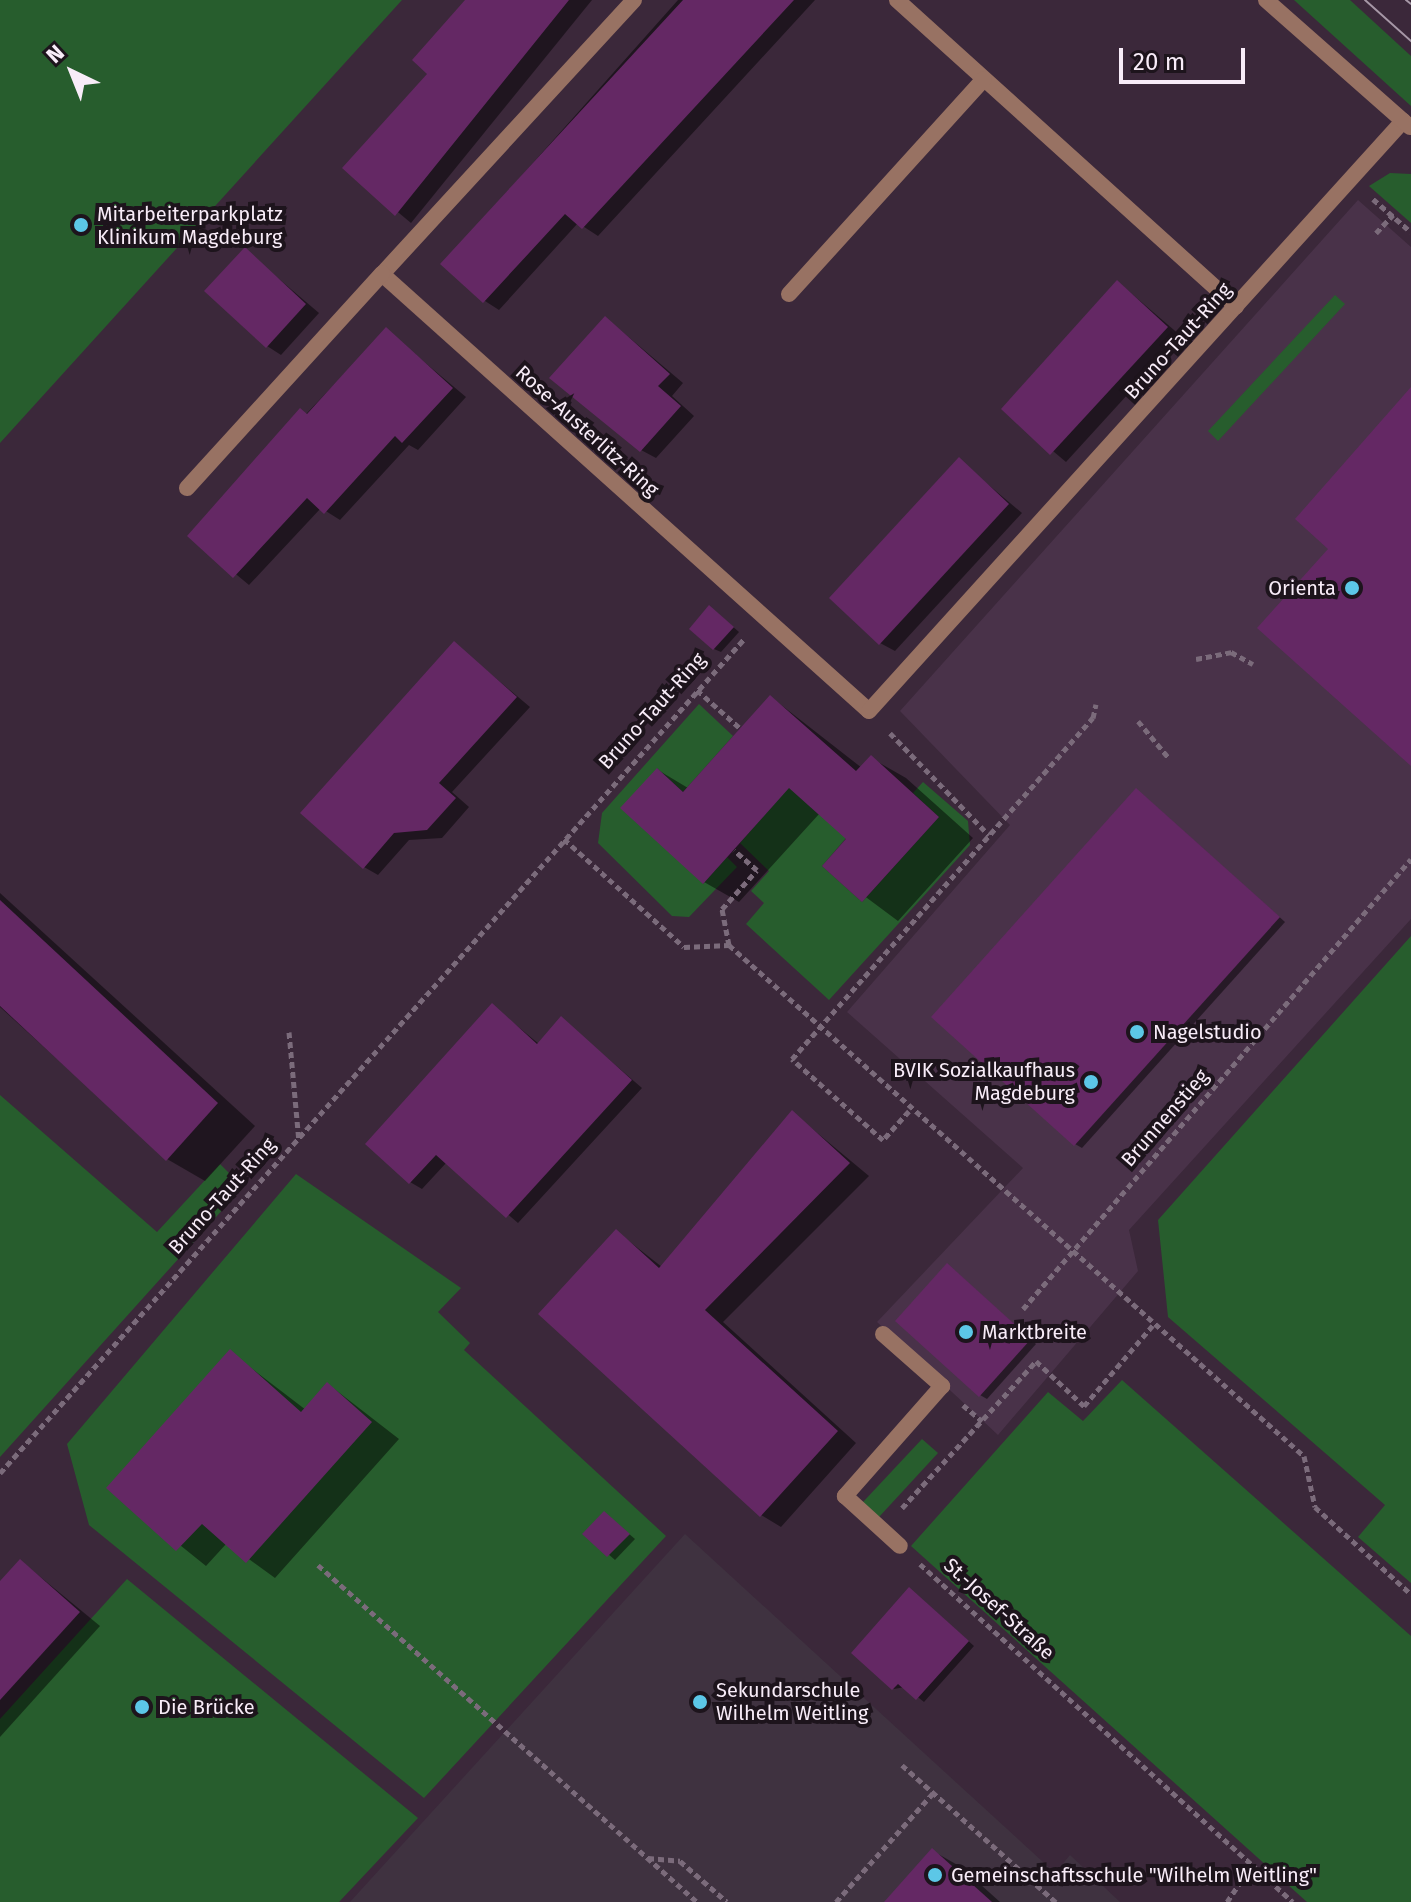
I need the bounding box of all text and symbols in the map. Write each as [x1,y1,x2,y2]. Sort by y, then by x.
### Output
north arrow [32,32,112,112]
scale bar [1123,32,1249,82]
text: N [41,39,70,69]
text: 20 m [1133,48,1185,76]
place label: Mitarbeiterparkplatz Klinikum Magdeburg [97,202,283,249]
marker: Mitarbeiterparkplatz Klinikum Magdeburg [72,216,90,234]
street label: Bruno-Taut-Ring [1120,278,1236,404]
street label: Rose-Austerlitz-Ring [511,360,663,502]
place label: Orienta [1268,576,1336,600]
marker: Orienta [1343,579,1361,597]
street label: Bruno-Taut-Ring [594,648,710,774]
place label: Nagelstudio [1153,1020,1262,1044]
marker: Nagelstudio [1128,1023,1146,1041]
place label: BVIK Sozialkaufhaus Magdeburg [893,1058,1075,1105]
street label: Brunnenstieg [1116,1064,1214,1172]
marker: BVIK Sozialkaufhaus Magdeburg [1082,1073,1100,1091]
street label: Bruno-Taut-Ring [164,1133,280,1259]
place label: Marktbreite [982,1320,1087,1344]
marker: Marktbreite [957,1323,975,1341]
street label: St.-Josef-Straße [939,1553,1059,1665]
place label: Sekundarschule Wilhelm Weitling [716,1678,868,1725]
marker: Sekundarschule Wilhelm Weitling [691,1693,709,1711]
place label: Die Brücke [158,1695,255,1719]
marker: Die Brücke [133,1698,151,1716]
place label: Gemeinschaftsschule "Wilhelm Weitling" [951,1863,1317,1887]
marker: Gemeinschaftsschule "Wilhelm Weitling" [926,1866,944,1884]

